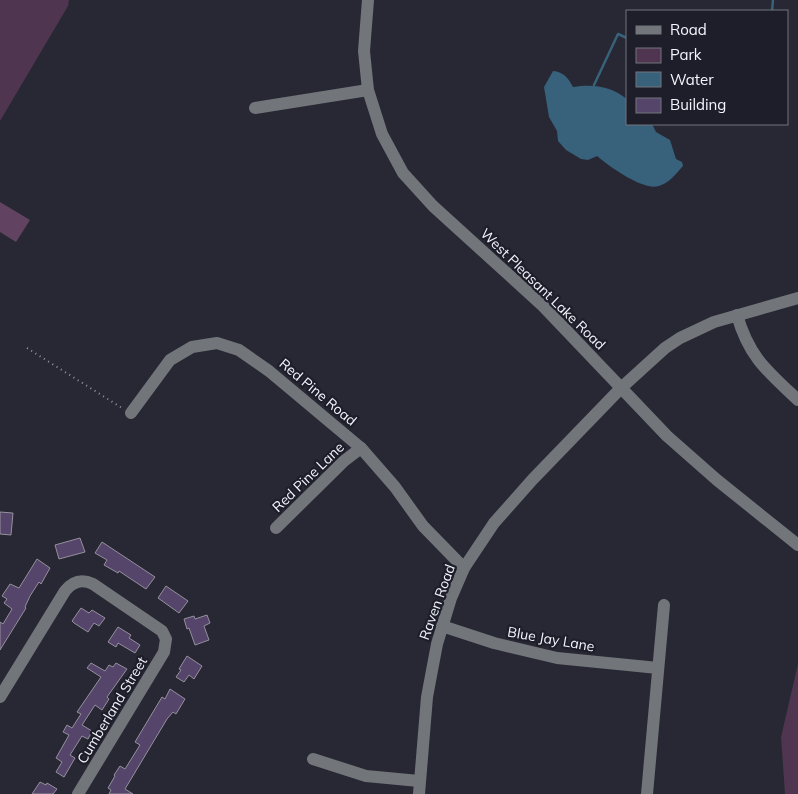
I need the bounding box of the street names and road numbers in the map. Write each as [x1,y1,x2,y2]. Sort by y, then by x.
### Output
street label: West Pleasant Lake Road [477,225,609,353]
street label: Red Pine Road [276,354,360,430]
street label: Red Pine Lane [268,438,348,516]
street label: Raven Road [415,562,459,642]
street label: Blue Jay Lane [506,622,596,656]
street label: Cumberland Street [73,653,151,767]

